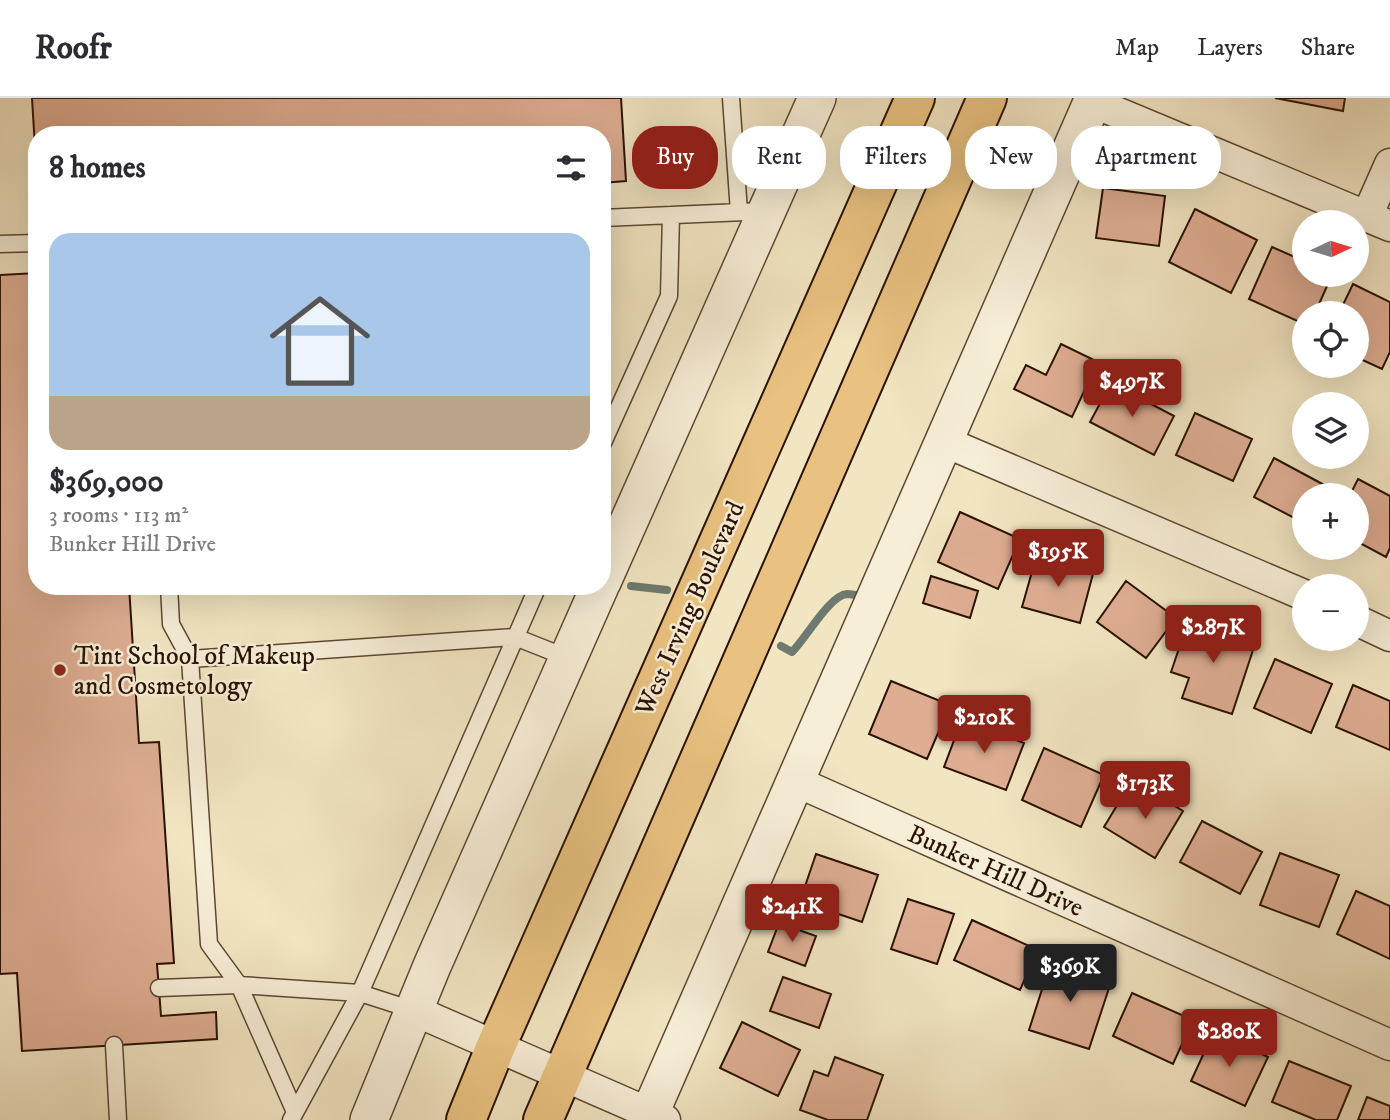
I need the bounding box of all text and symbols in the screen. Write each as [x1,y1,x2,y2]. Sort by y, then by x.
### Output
text: Roofr [35,28,112,69]
text: Map [1115,33,1159,63]
text: Layers [1197,33,1263,63]
text: Share [1301,33,1355,63]
chip: Buy [632,126,718,189]
chip: Rent [732,126,826,189]
chip: Filters [840,126,951,189]
chip: New [965,126,1057,189]
chip: Apartment [1071,126,1221,189]
icon: filters [552,149,590,187]
text: 8 homes [49,150,146,187]
north arrow [1292,210,1368,287]
map controls [1292,210,1369,651]
icon: home [257,278,383,404]
button: locate [1292,301,1369,378]
pin: $497K [1083,360,1181,419]
text: $497K [1099,367,1165,396]
button: layers [1292,392,1369,469]
text: $369,000 [49,464,164,501]
button: + [1292,483,1369,560]
street label: West Irving Boulevard [628,496,753,722]
text: 3 rooms · 113 m² [49,501,188,530]
text: Bunker Hill Drive [49,530,216,559]
pin: $195K [1009,530,1107,589]
text: $195K [1028,537,1088,566]
button: − [1292,574,1369,651]
pin: $287K [1164,606,1262,665]
text: $287K [1181,613,1245,642]
place label: Tint School of Makeup and Cosmetology [74,640,315,703]
marker: Tint School of Makeup and Cosmetology [52,662,68,678]
pin: $210K [935,696,1033,755]
text: $210K [954,703,1014,732]
pin: $173K [1096,762,1194,821]
text: $173K [1116,769,1174,798]
street label: Bunker Hill Drive [902,818,1088,925]
pin: $241K [743,884,841,944]
text: $241K [761,892,823,921]
pin: $369K [1021,944,1119,1004]
text: $369K [1040,952,1100,981]
pin: $280K [1180,1010,1278,1069]
text: $280K [1197,1017,1261,1046]

